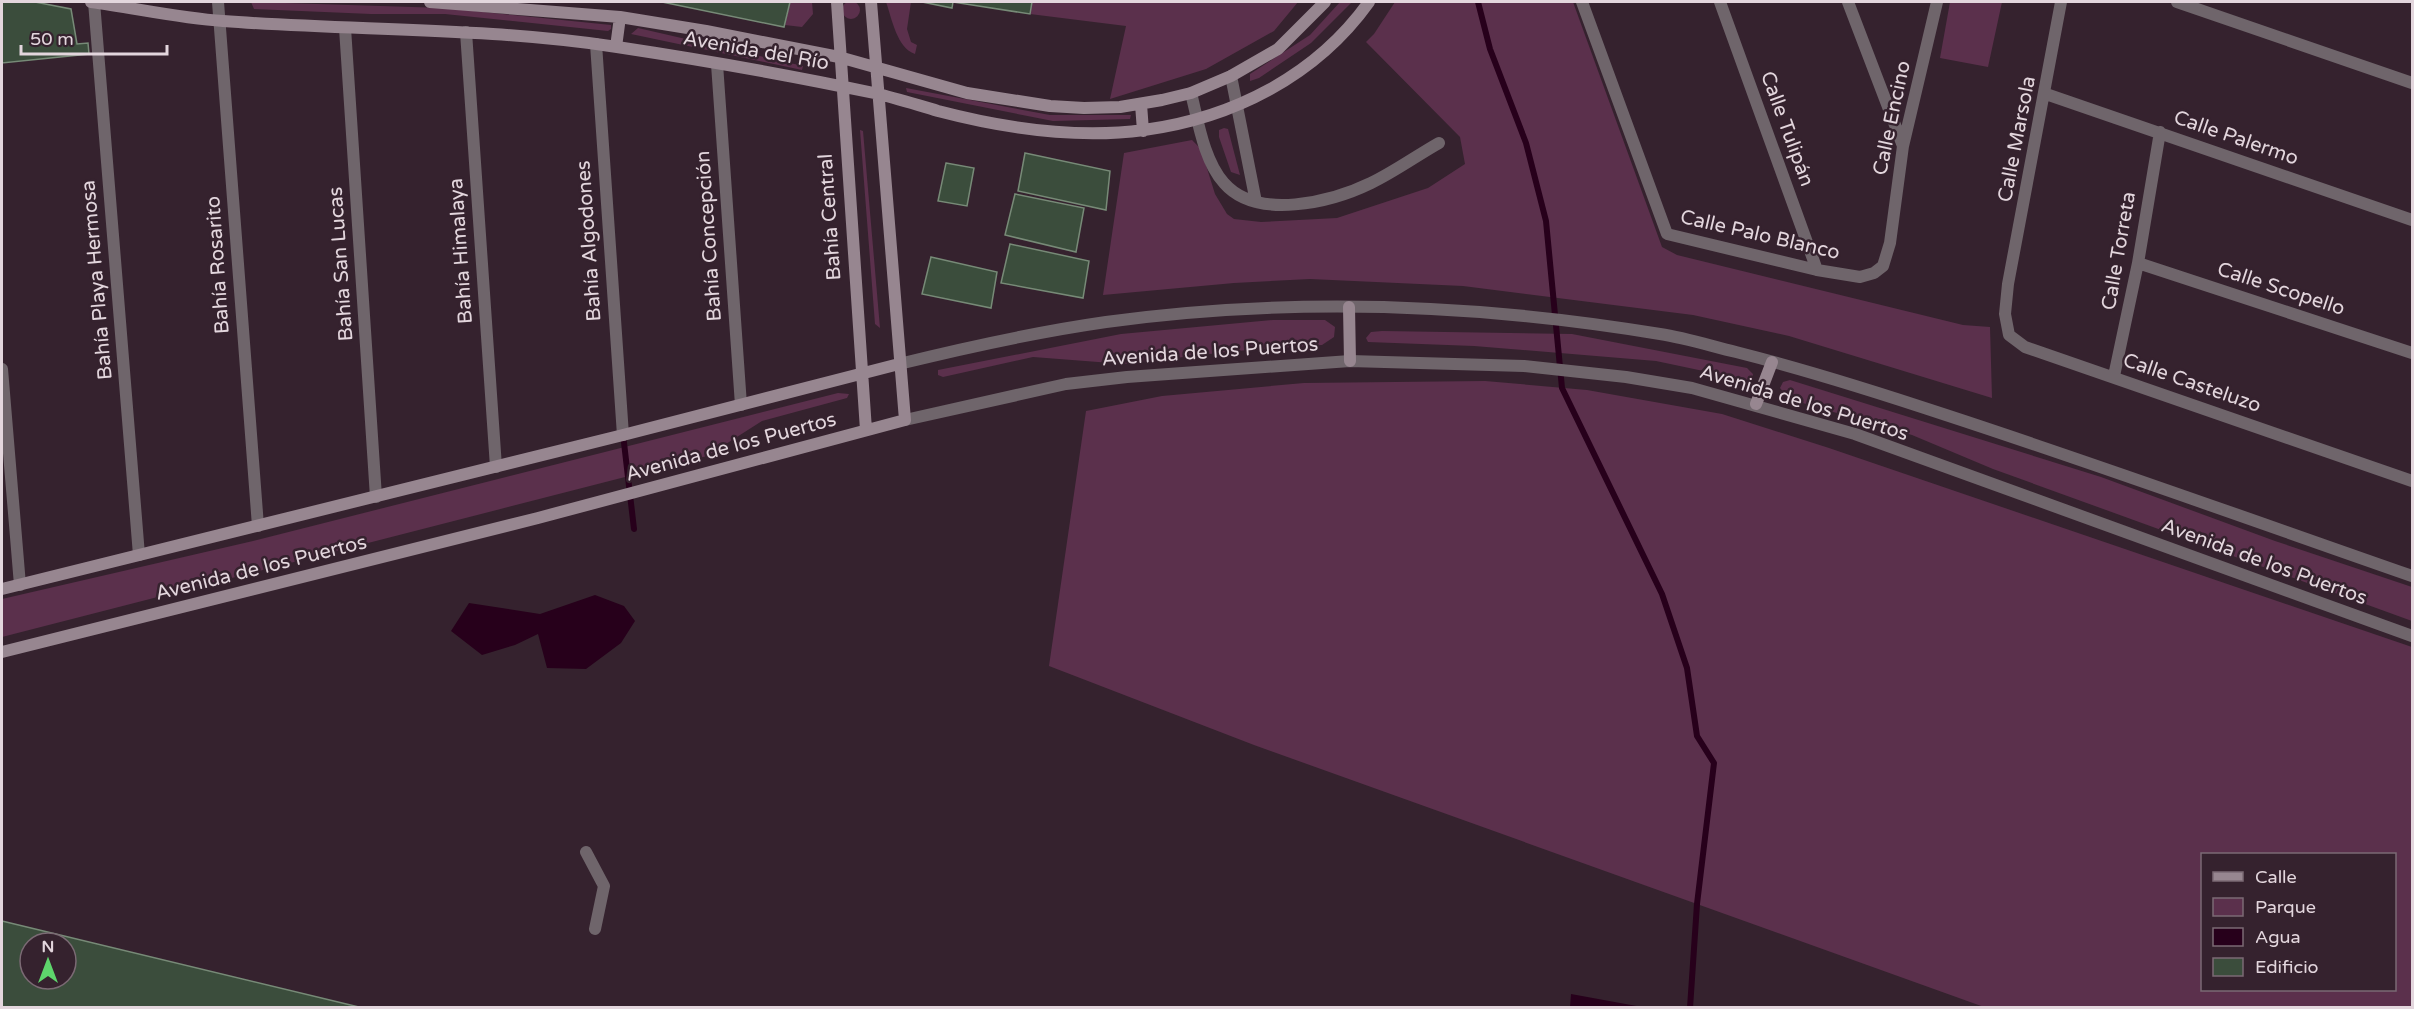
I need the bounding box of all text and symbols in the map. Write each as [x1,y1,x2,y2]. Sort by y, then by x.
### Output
scale bar [21,18,166,56]
street label: Avenida del Río [681,26,831,76]
text: 50 m [30,28,74,50]
street label: Calle Encino [1868,59,1916,177]
street label: Calle Tulipán [1755,68,1819,190]
street label: Calle Marsola [1993,74,2041,204]
street label: Calle Palermo [2171,105,2301,171]
street label: Bahía Concepción [691,150,727,322]
street label: Bahía Central [814,153,846,281]
street label: Bahía Algodones [571,160,607,322]
street label: Bahía Himalaya [444,177,478,325]
street label: Bahía Playa Hermosa [76,179,118,381]
street label: Bahía San Lucas [324,186,358,342]
street label: Calle Torreta [2097,190,2141,312]
street label: Bahía Rosarito [201,195,235,335]
street label: Calle Palo Blanco [1678,205,1842,265]
street label: Calle Scopello [2214,257,2348,321]
street label: Avenida de los Puertos [1101,332,1319,372]
street label: Calle Casteluzo [2120,348,2264,418]
street label: Avenida de los Puertos [1697,360,1911,446]
street label: Avenida de los Puertos [623,407,839,487]
street label: Avenida de los Puertos [2158,514,2370,610]
street label: Avenida de los Puertos [153,530,369,606]
legend [2201,853,2396,991]
text: Calle [2255,866,2297,888]
text: Parque [2255,896,2316,918]
text: Agua [2255,926,2301,948]
north arrow [18,931,78,991]
text: N [42,937,54,957]
text: Edificio [2255,956,2319,978]

